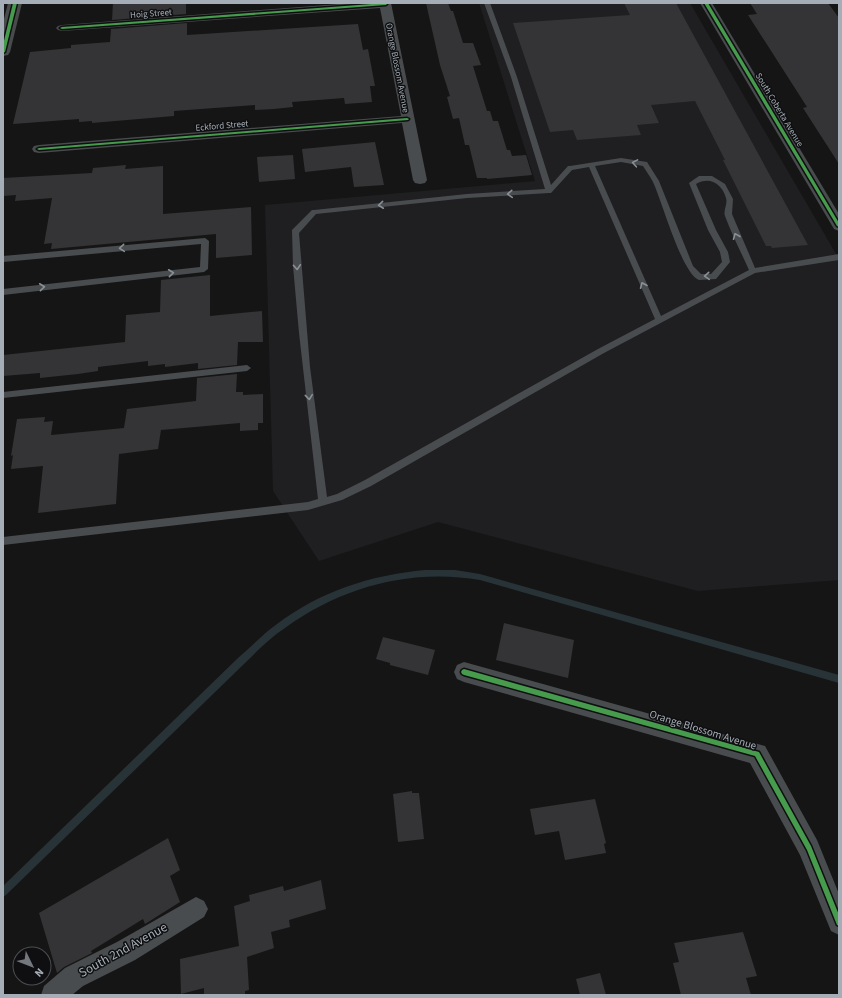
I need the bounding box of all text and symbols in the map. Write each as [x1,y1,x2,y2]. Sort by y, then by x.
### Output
street label: Hoig Street [130,6,172,22]
street label: Orange Blossom Avenue [382,22,412,114]
street label: South Coberta Avenue [752,71,806,150]
street label: Eckford Street [195,117,249,135]
one-way arrow [632,159,638,167]
one-way arrow [507,189,513,198]
one-way arrow [378,200,384,209]
one-way arrow [733,232,741,239]
one-way arrow [119,244,125,253]
one-way arrow [292,264,301,270]
one-way arrow [168,269,174,278]
one-way arrow [703,272,710,281]
one-way arrow [640,281,648,288]
one-way arrow [39,283,45,292]
one-way arrow [304,394,313,400]
street label: Orange Blossom Avenue [648,707,759,754]
street label: South 2nd Avenue [76,918,170,982]
north arrow [12,946,52,986]
text: N [31,965,47,980]

